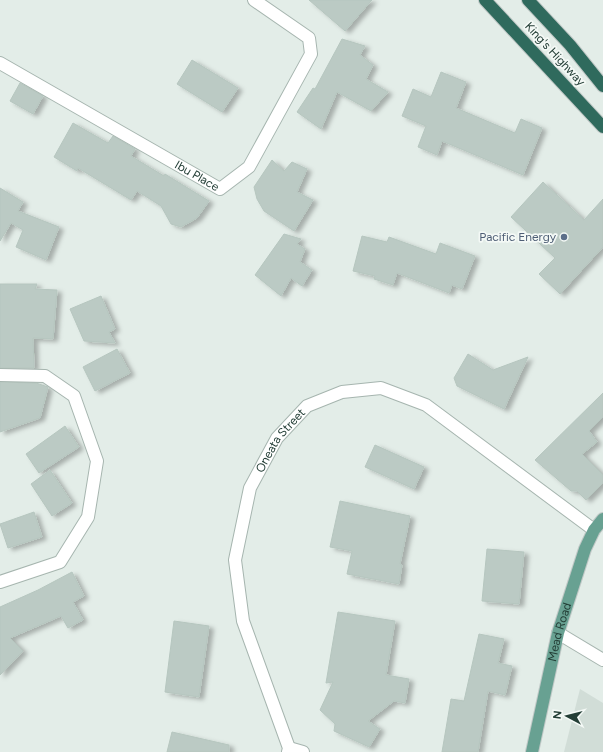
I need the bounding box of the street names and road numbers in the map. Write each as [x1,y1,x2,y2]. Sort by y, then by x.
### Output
street label: King's Highway [522,19,589,89]
street label: Ibu Place [172,158,222,194]
street label: Oneata Street [253,405,308,475]
street label: Mead Road [545,601,574,663]

